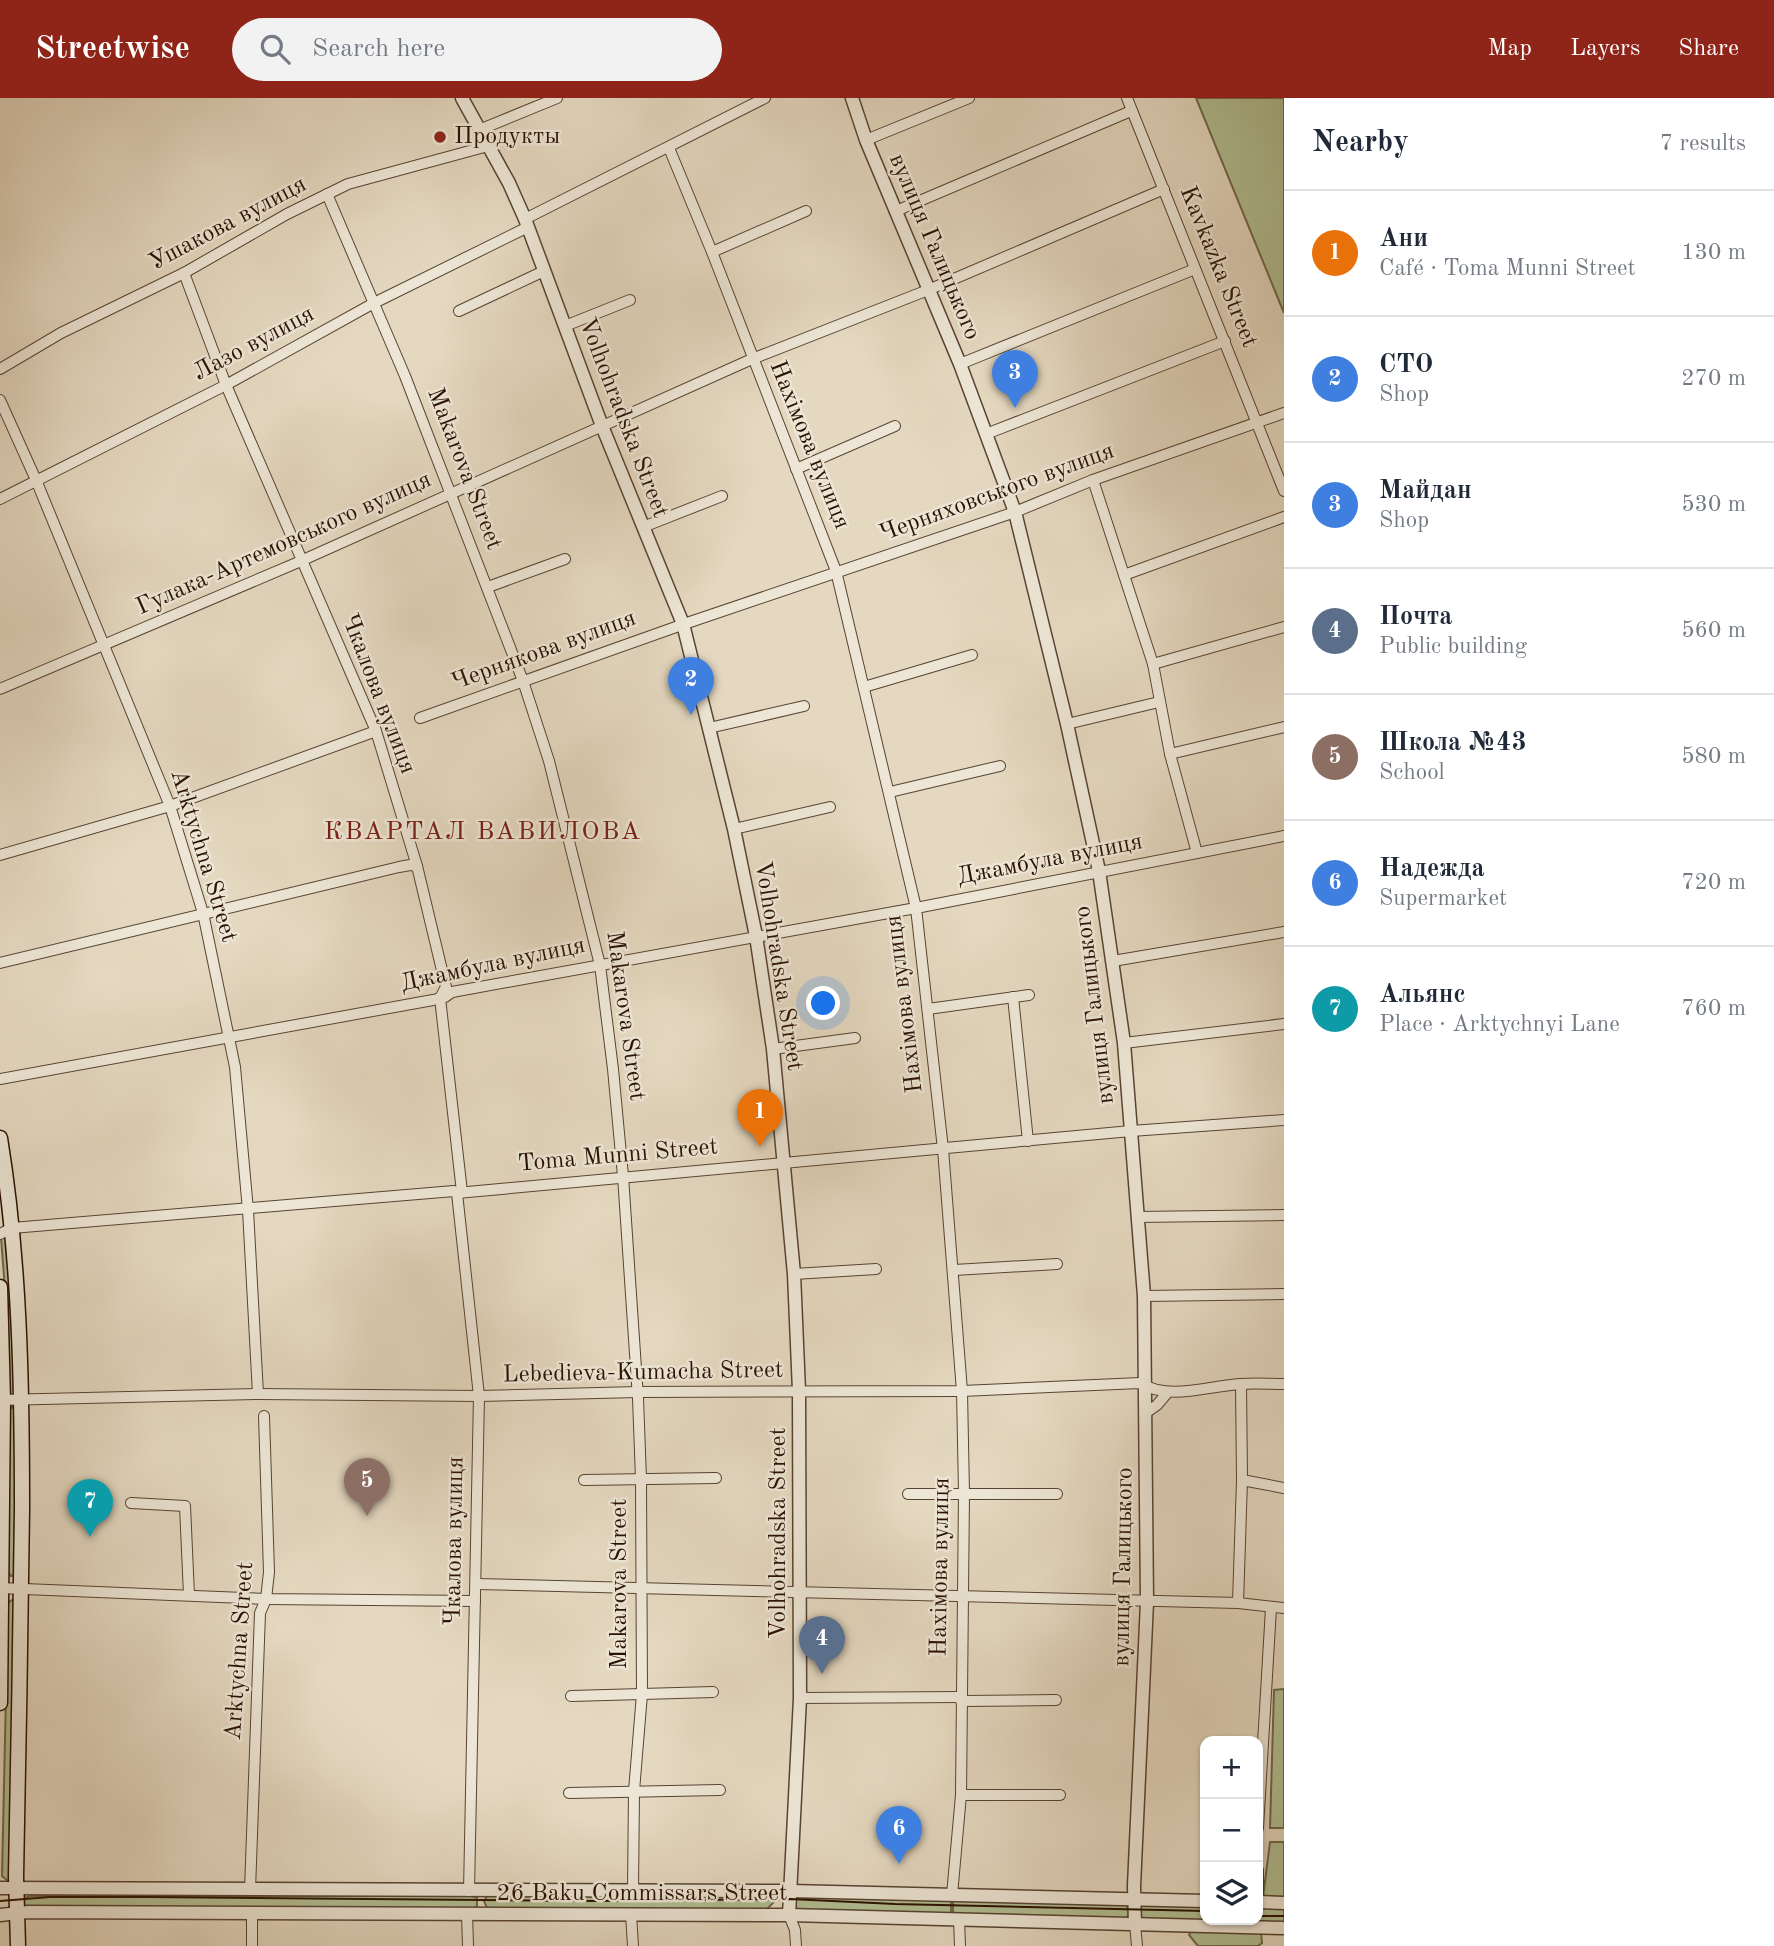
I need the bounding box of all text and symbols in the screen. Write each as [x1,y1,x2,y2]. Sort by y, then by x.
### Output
search box [232,18,722,81]
icon: search [256,30,294,68]
text: Streetwise [35,33,190,66]
text: Search here [312,36,445,62]
text: Map [1488,37,1532,61]
text: Layers [1570,37,1640,61]
text: Share [1678,37,1739,61]
place label: Продукты [454,125,560,149]
text: Nearby [1312,128,1409,158]
marker: Продукты [432,129,448,145]
text: 7 results [1660,132,1746,155]
street label: вулиця Галицького [884,150,984,344]
street label: Ушакова вулиця [145,173,311,275]
street label: Kavkazka Street [1175,183,1261,351]
text: Ани [1379,226,1428,252]
text: 1 [1328,241,1342,264]
text: 130 m [1681,241,1746,264]
text: Café · Toma Munni Street [1379,257,1636,280]
street label: Лазо вулиця [190,302,318,386]
street label: Volhohradska Street [574,315,672,521]
pin: 3 [992,350,1038,408]
text: СТО [1379,352,1433,378]
street label: Нахімова вулиця [764,357,854,533]
text: 2 [1328,367,1342,390]
text: 270 m [1681,367,1746,390]
text: Shop [1379,383,1429,406]
street label: Makarova Street [422,385,506,553]
street label: Черняховського вулиця [876,439,1118,547]
street label: Гулака-Артемовського вулиця [133,468,435,620]
text: Майдан [1379,478,1472,504]
text: 3 [1328,493,1342,516]
text: 530 m [1681,493,1746,516]
text: Shop [1379,509,1429,532]
text: Почта [1379,604,1453,630]
street label: Чернякова вулиця [449,607,639,695]
street label: Чкалова вулиця [336,611,420,777]
text: 4 [1328,619,1342,642]
text: 560 m [1681,619,1746,642]
text: Public building [1379,635,1527,658]
pin: 2 [668,657,714,715]
text: Школа №43 [1379,730,1526,756]
text: 5 [1328,745,1342,768]
text: 580 m [1681,745,1746,768]
text: School [1379,761,1445,784]
street label: Arktychna Street [165,767,241,945]
district label: КВАРТАЛ ВАВИЛОВА [324,819,642,845]
street label: Джамбула вулиця [955,830,1145,890]
text: Надежда [1379,856,1485,882]
street label: Volhohradska Street [750,859,806,1073]
text: 6 [1328,871,1342,894]
text: 720 m [1681,871,1746,894]
text: Supermarket [1379,887,1507,910]
street label: вулиця Галицького [1071,905,1119,1105]
street label: Нахімова вулиця [882,914,928,1094]
street label: Makarova Street [601,930,649,1102]
street label: Джамбула вулиця [398,934,588,996]
text: Альянс [1379,982,1466,1008]
your location [806,986,840,1020]
text: 7 [1328,997,1342,1020]
text: 760 m [1681,997,1746,1020]
text: Place · Arktychnyi Lane [1379,1013,1620,1036]
pin: 1 [737,1089,783,1147]
street label: Toma Munni Street [517,1135,719,1177]
street label: Lebedieva-Kumacha Street [502,1359,784,1387]
street label: Volhohradska Street [767,1427,791,1639]
street label: Чкалова вулиця [442,1456,468,1626]
pin: 5 [344,1458,390,1516]
street label: вулиця Галицького [1110,1467,1138,1667]
street label: Нахімова вулиця [927,1477,955,1657]
pin: 7 [67,1479,113,1537]
street label: Makarova Street [608,1498,632,1670]
street label: Arktychna Street [222,1561,258,1741]
pin: 4 [799,1616,845,1674]
map controls [1200,1736,1263,1925]
button: + [1200,1736,1263,1799]
button: − [1200,1799,1263,1862]
pin: 6 [876,1806,922,1864]
button: layers [1200,1862,1263,1925]
street label: 26 Baku Commissars Street [497,1882,787,1906]

